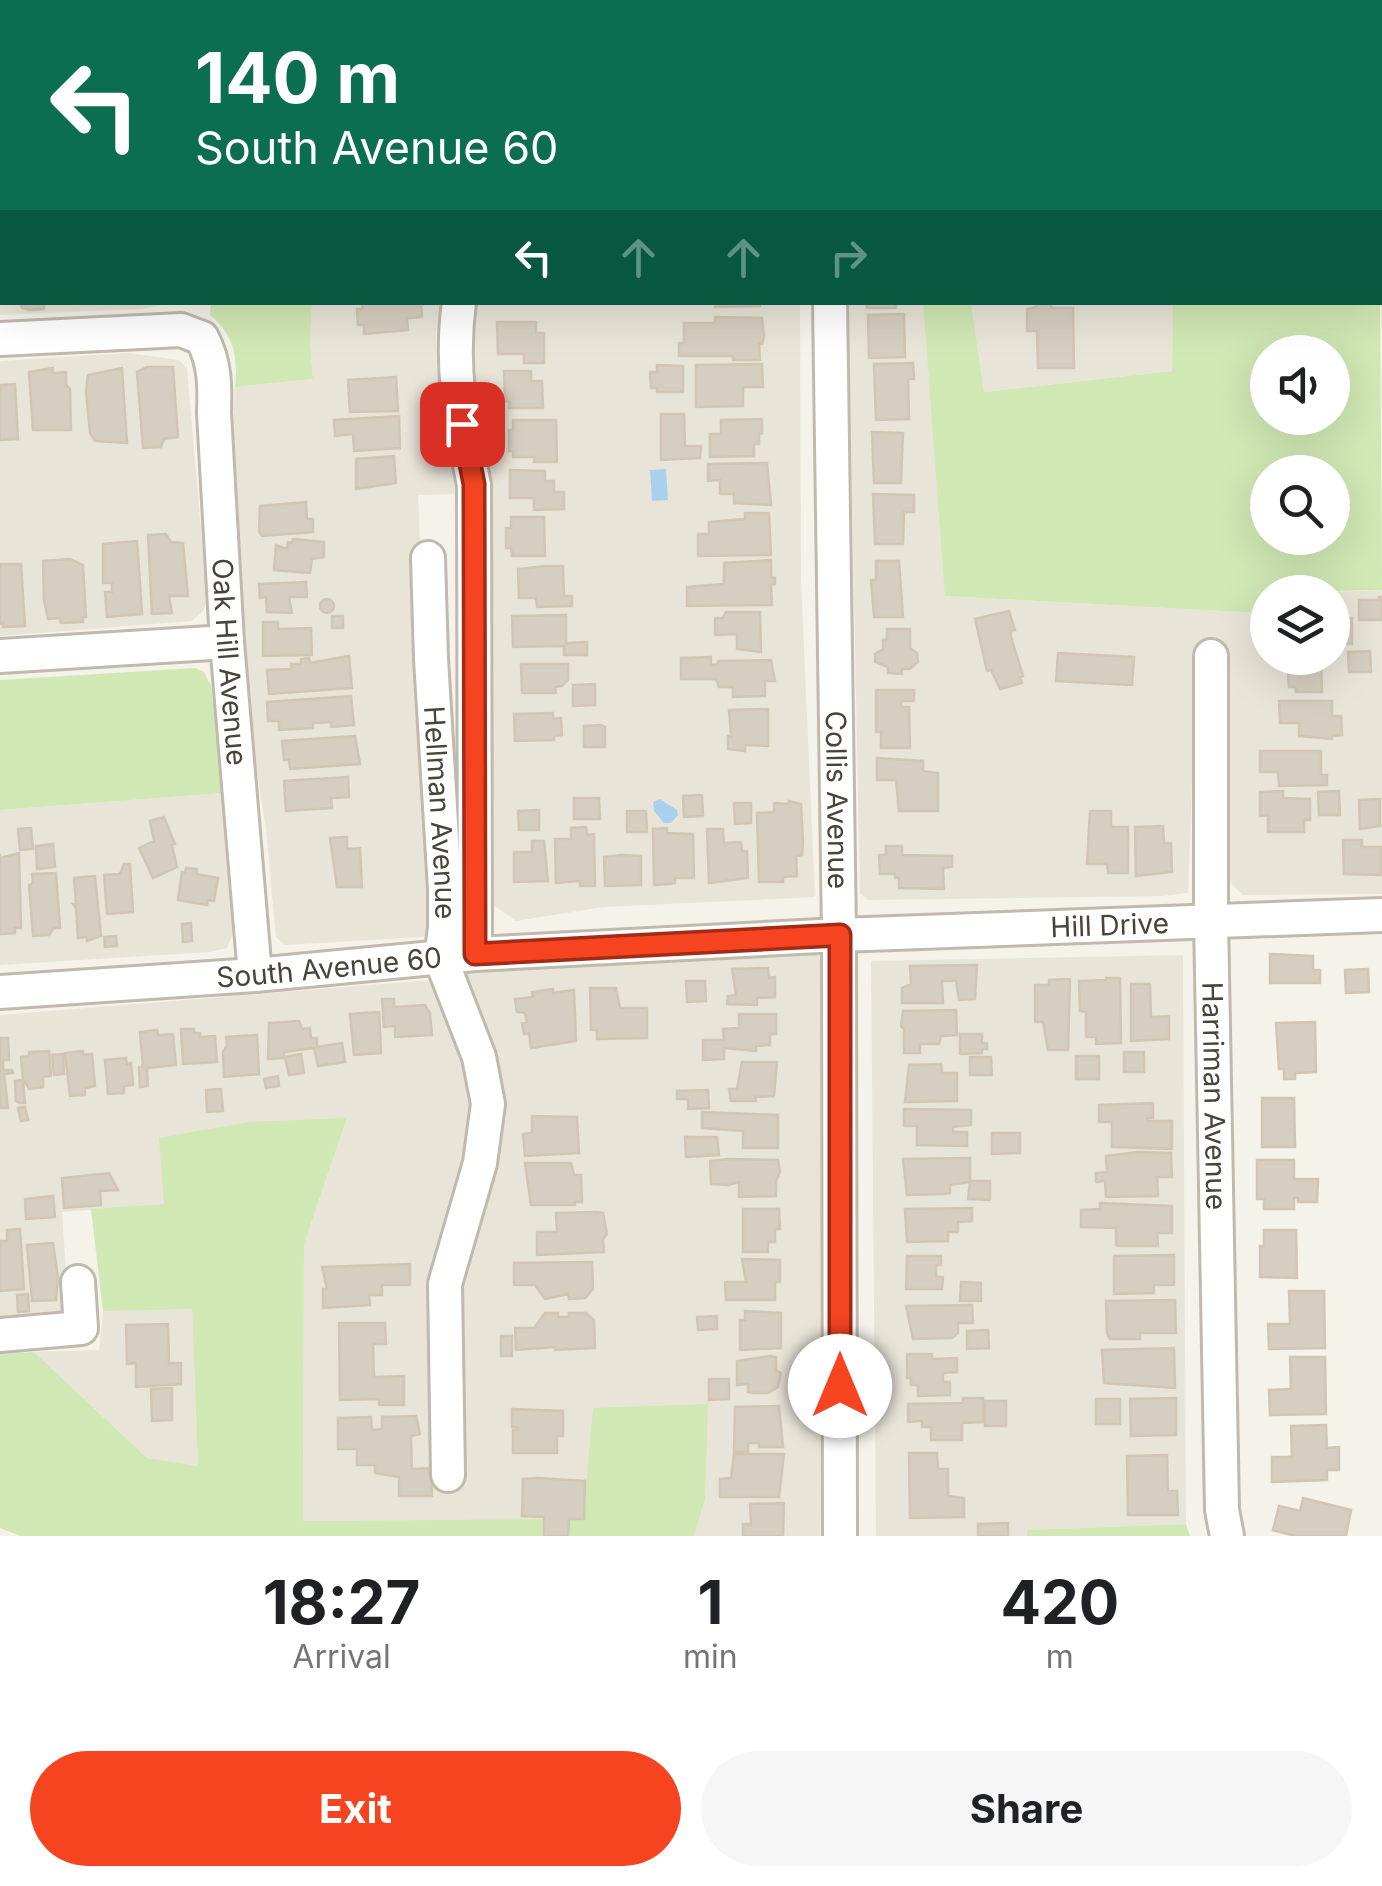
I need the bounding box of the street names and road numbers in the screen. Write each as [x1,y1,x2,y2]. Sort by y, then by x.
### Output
street label: Oak Hill Avenue [205,557,254,767]
street label: Hellman Avenue [417,705,462,919]
street label: Collis Avenue [819,710,855,890]
street label: Hill Drive [1050,906,1170,944]
street label: South Avenue 60 [215,940,443,995]
street label: Harriman Avenue [1195,981,1233,1210]

